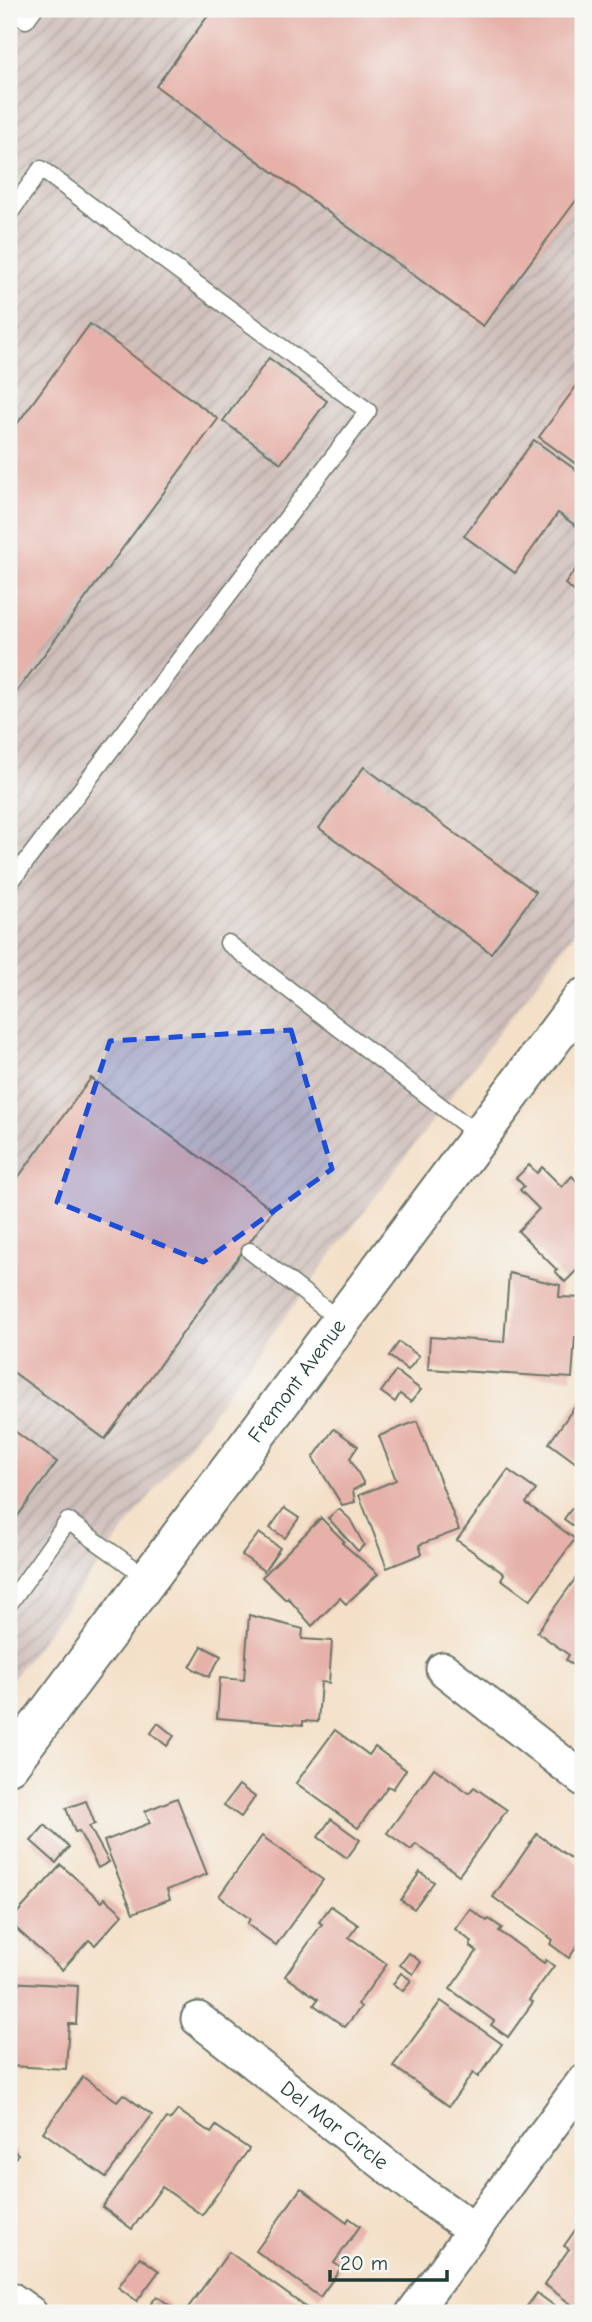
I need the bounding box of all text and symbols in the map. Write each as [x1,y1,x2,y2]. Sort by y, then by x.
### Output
street label: Fremont Avenue [243,1314,350,1447]
street label: Del Mar Circle [276,2076,393,2174]
scale bar [330,2238,447,2282]
text: 20 m [340,2251,388,2275]

